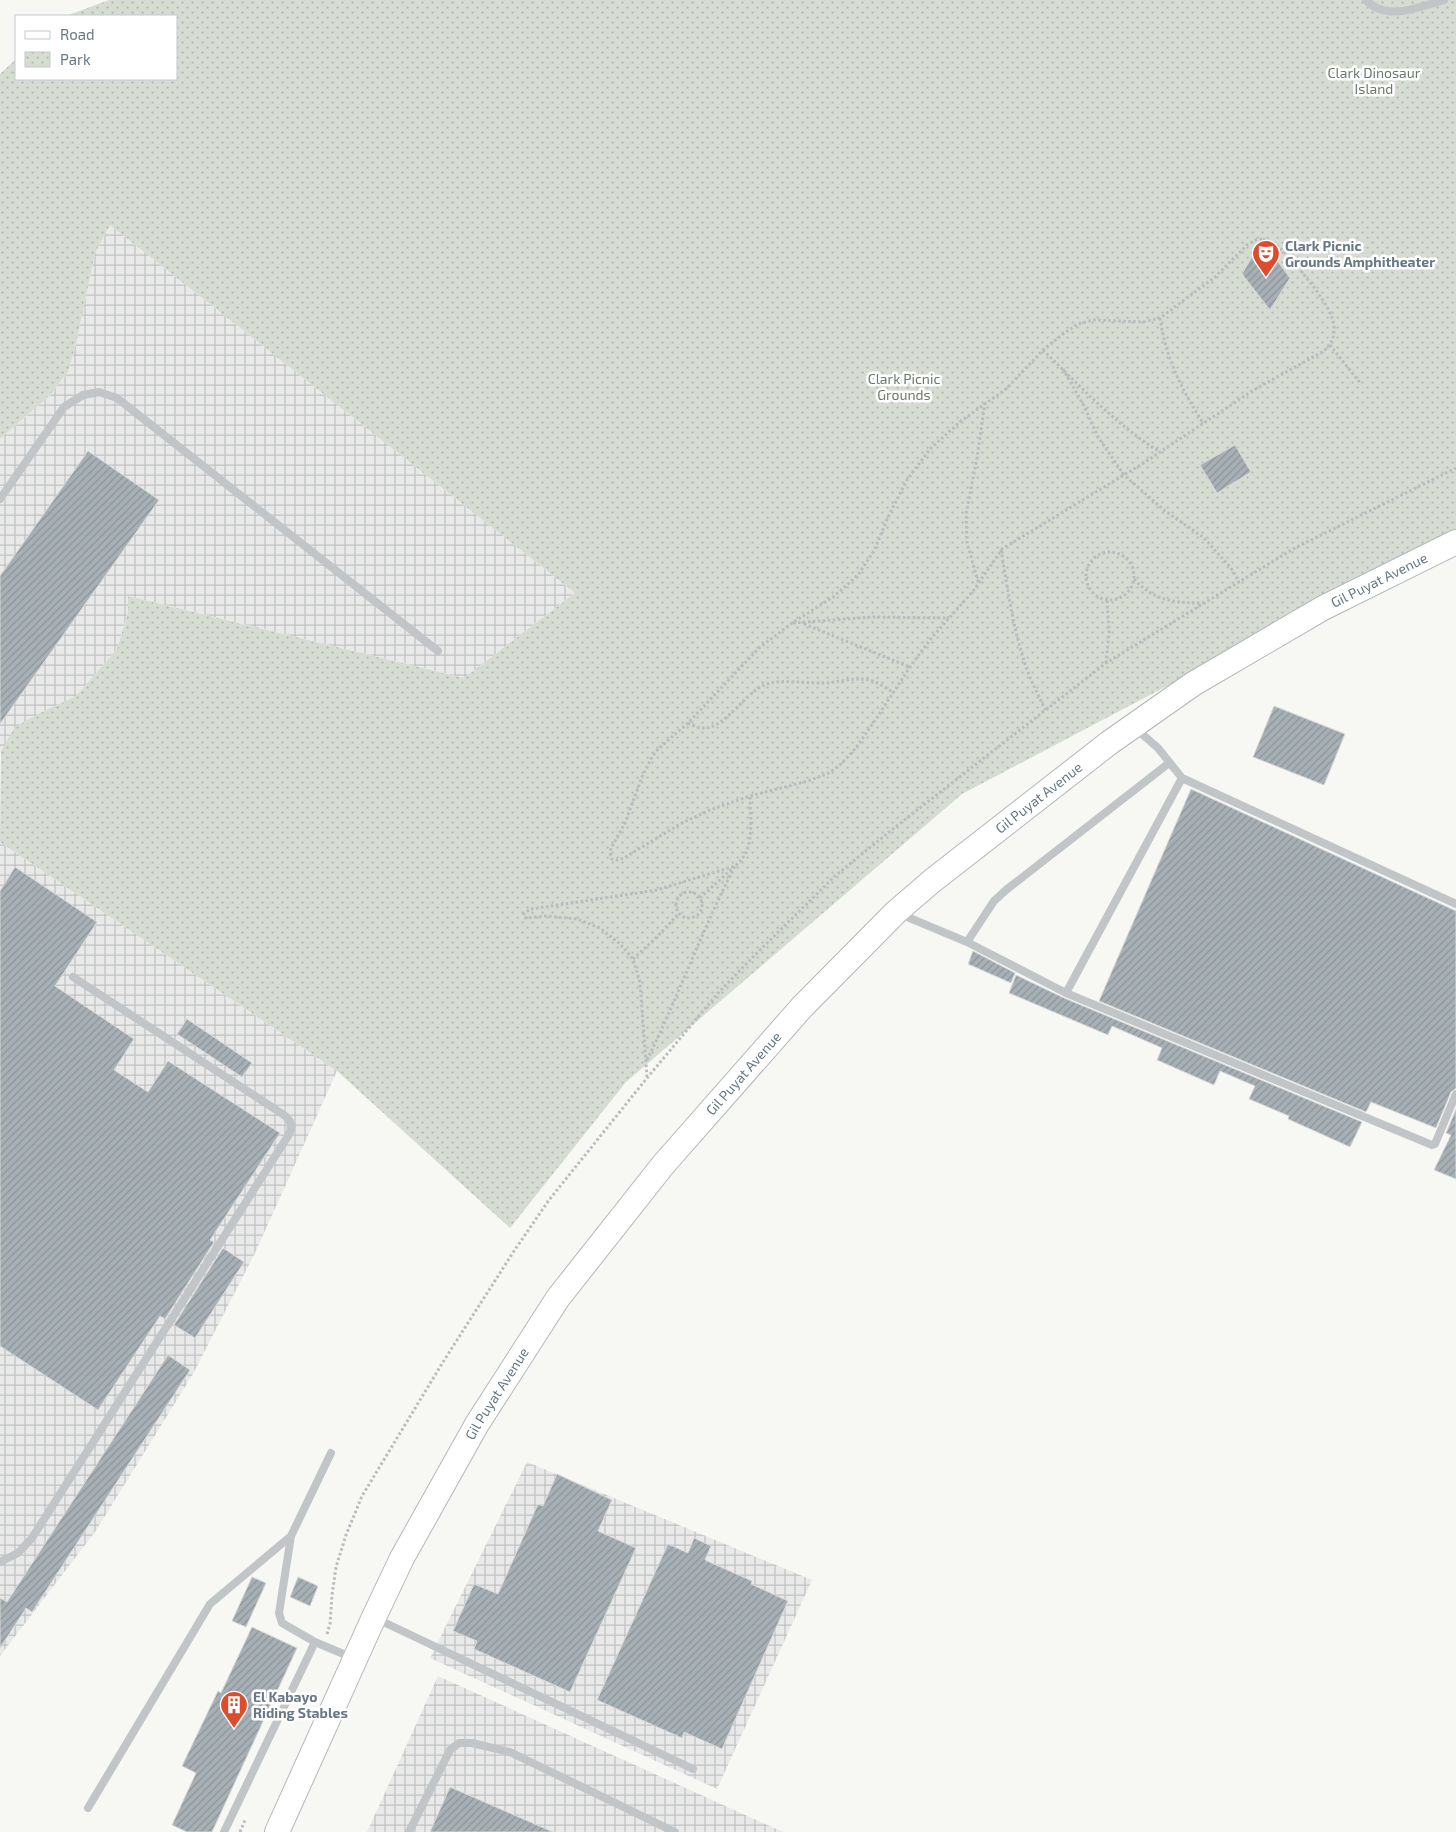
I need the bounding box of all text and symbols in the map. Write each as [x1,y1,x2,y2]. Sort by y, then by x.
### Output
legend [15,15,178,80]
text: Road [60,25,95,43]
text: Park [60,50,91,68]
park label: Clark Dinosaur Island [1328,64,1421,97]
place label: Clark Picnic Grounds Amphitheater [1285,237,1435,270]
theatre icon: Clark Picnic Grounds Amphitheater [1251,239,1281,278]
park label: Clark Picnic Grounds [868,370,940,403]
street label: Gil Puyat Avenue [1328,549,1430,611]
street label: Gil Puyat Avenue [992,758,1085,837]
street label: Gil Puyat Avenue [702,1028,784,1118]
street label: Gil Puyat Avenue [461,1344,532,1442]
place label: El Kabayo Riding Stables [253,1688,348,1721]
building icon: El Kabayo Riding Stables [219,1690,249,1729]

